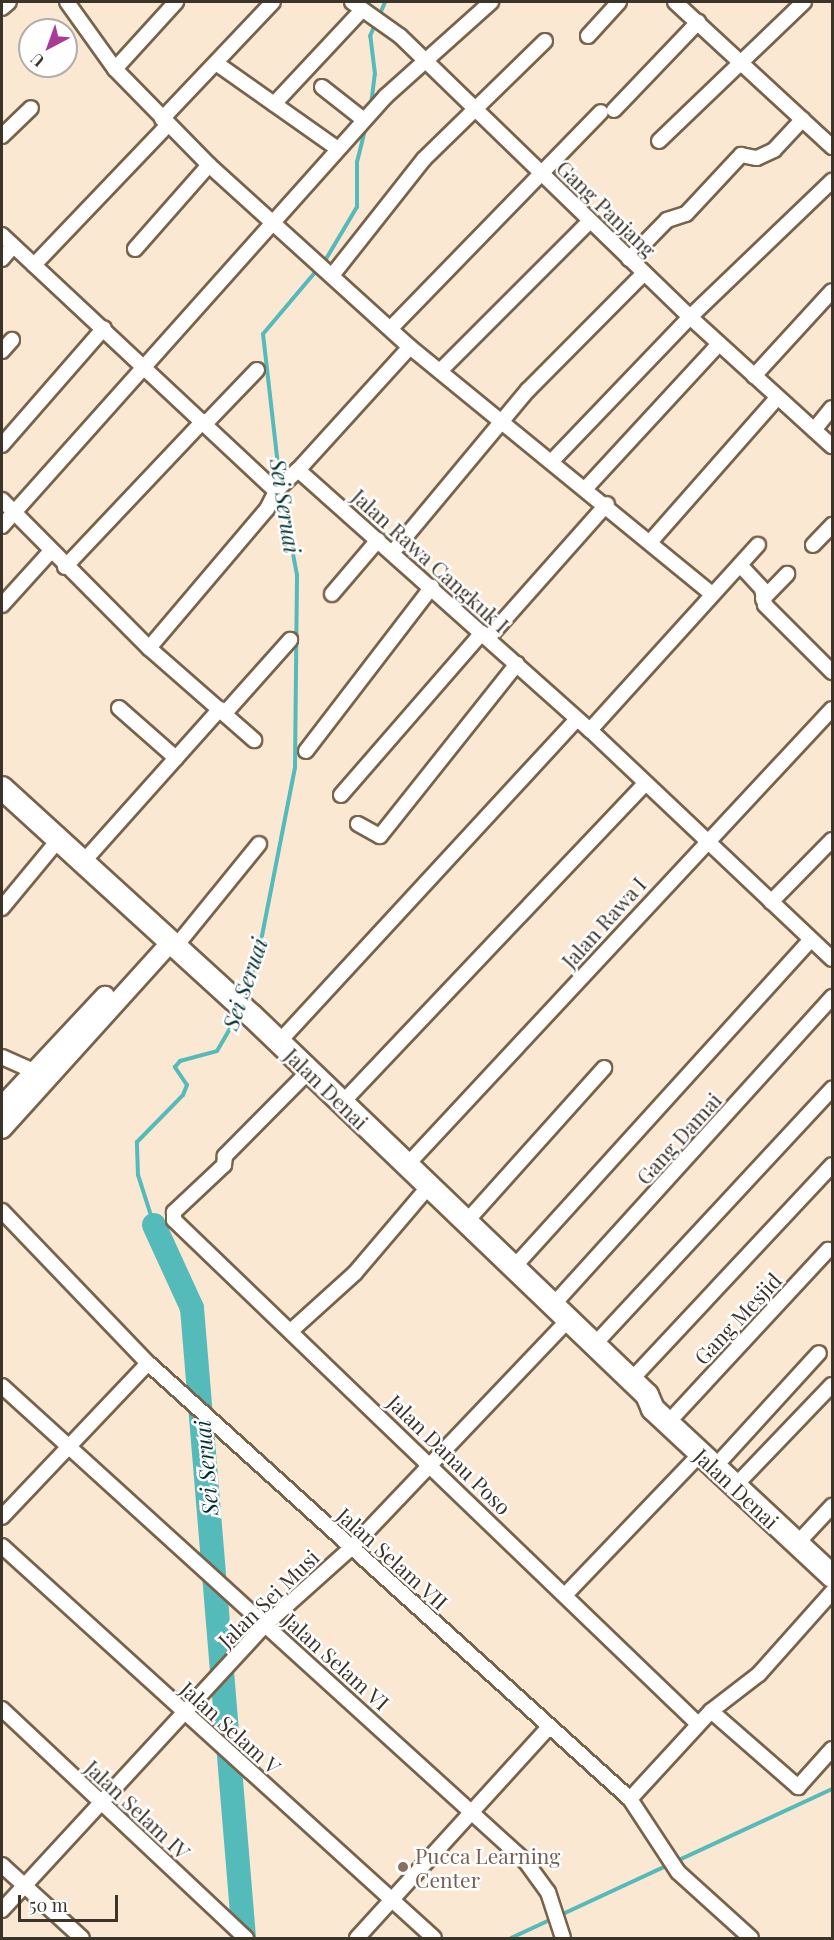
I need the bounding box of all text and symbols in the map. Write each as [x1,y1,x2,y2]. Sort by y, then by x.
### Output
north arrow [18,18,78,78]
text: U [26,49,48,72]
street label: Gang Panjang [552,154,662,262]
water label: Sei Seruai [264,457,306,555]
street label: Jalan Rawa Cangkuk I [347,483,515,637]
street label: Jalan Rawa I [556,871,650,973]
water label: Sei Seruai [217,935,273,1033]
street label: Jalan Denai [280,1042,374,1134]
street label: Gang Damai [630,1087,726,1189]
street label: Gang Mesjid [688,1267,786,1369]
street label: Jalan Danau Poso [383,1389,517,1519]
water label: Sei Seruai [189,1419,223,1517]
street label: Jalan Denai [690,1443,784,1533]
street label: Jalan Selam VII [332,1502,454,1614]
street label: Jalan Sei Musi [212,1544,324,1652]
street label: Jalan Selam VI [279,1607,395,1715]
street label: Jalan Selam V [176,1675,286,1779]
street label: Jalan Selam IV [81,1754,195,1864]
place label: Pucca Learning Center [415,1842,560,1892]
marker: Pucca Learning Center [396,1860,410,1874]
scale bar [21,1883,122,1921]
text: 50 m [29,1893,68,1917]

